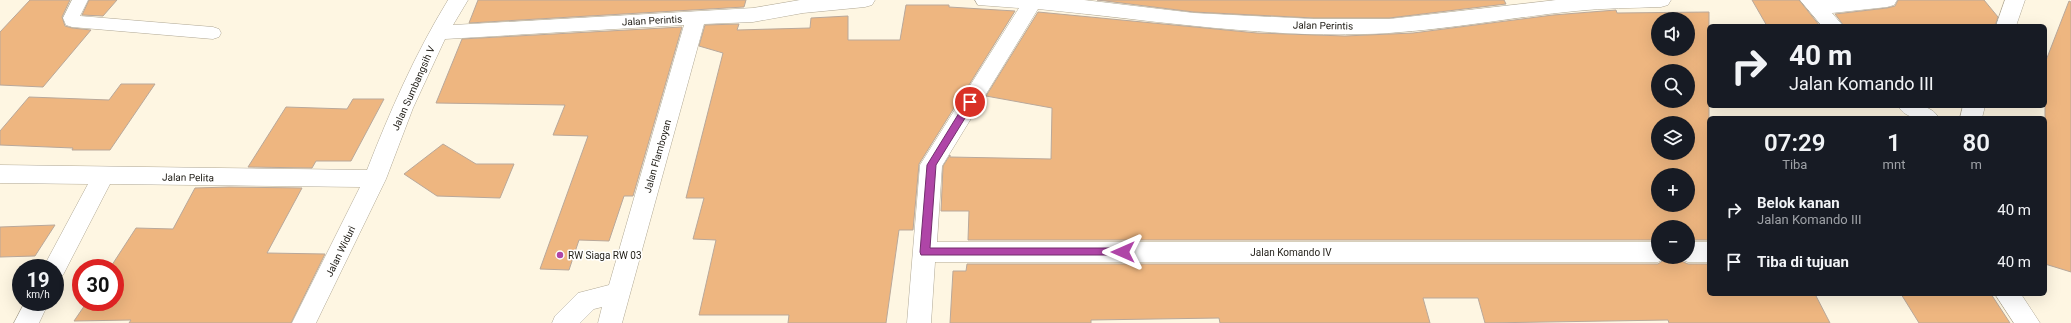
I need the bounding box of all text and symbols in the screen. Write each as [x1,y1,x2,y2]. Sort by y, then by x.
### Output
map controls [1651,12,1695,264]
button: sound [1651,12,1695,56]
street label: Jalan Perintis [621,13,683,28]
street label: Jalan Perintis [1293,19,1353,32]
text: 40 m [1789,39,1852,72]
icon: right [1723,40,1775,92]
street label: Jalan Sumbangsih V [390,44,437,132]
button: search [1651,64,1695,108]
text: Jalan Komando III [1789,73,1934,94]
pin [953,85,987,119]
icon: arrive [959,91,981,113]
button: layers [1651,116,1695,160]
street label: Jalan Flamboyan [642,118,673,194]
text: 07:29 [1764,129,1825,157]
text: 1 [1887,129,1901,157]
text: 80 [1962,129,1990,157]
text: Tiba [1782,157,1807,172]
text: mnt [1883,157,1905,172]
text: m [1970,157,1982,172]
button: + [1651,168,1695,212]
street label: Jalan Pelita [162,172,214,183]
text: Belok kanan [1757,194,1840,212]
icon: right [1723,199,1745,221]
text: 40 m [1997,201,2031,219]
text: Jalan Komando III [1757,212,1862,227]
button: − [1651,220,1695,264]
street label: Jalan Widuri [323,224,357,278]
position arrow [1102,231,1144,273]
street label: Jalan Komando IV [1250,247,1332,258]
marker: RW Siaga RW 03 [555,250,565,260]
place label: RW Siaga RW 03 [568,250,642,261]
icon: arrive [1723,251,1745,273]
text: Tiba di tujuan [1757,253,1849,271]
text: 40 m [1997,253,2031,271]
speed limit sign: 30 [72,259,124,311]
text: 19 [27,268,49,292]
text: km/h [26,289,50,300]

